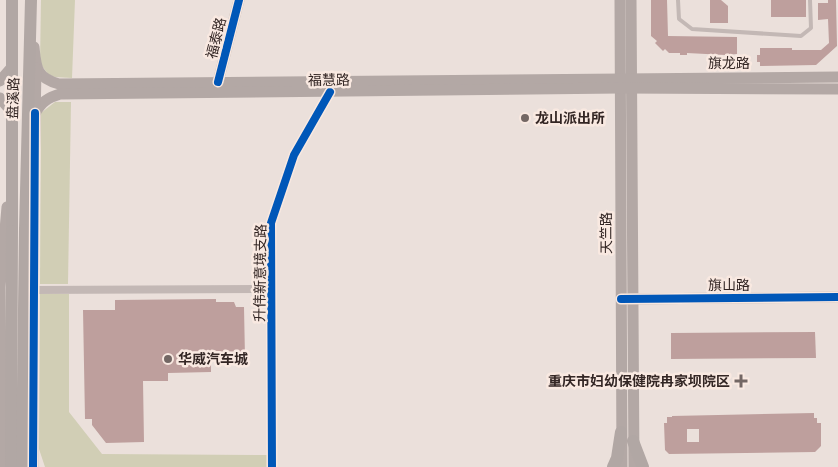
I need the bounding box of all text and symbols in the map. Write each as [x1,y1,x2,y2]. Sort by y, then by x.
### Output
street label: 福泰路 [202,15,230,61]
street label: 旗龙路 [708,54,750,72]
street label: 福慧路 [308,71,350,89]
street label: 盘溪路 [3,77,23,119]
place label: 龙山派出所 [535,109,605,127]
marker: 龙山派出所 [519,112,531,124]
street label: 天竺路 [597,212,615,254]
street label: 升伟新意境支路 [250,224,270,322]
street label: 旗山路 [708,276,750,294]
place label: 华威汽车城 [178,350,248,368]
marker: 华威汽车城 [162,353,174,365]
place label: 重庆市妇幼保健院冉家坝院区 [548,372,730,390]
marker: 重庆市妇幼保健院冉家坝院区 [734,374,748,388]

